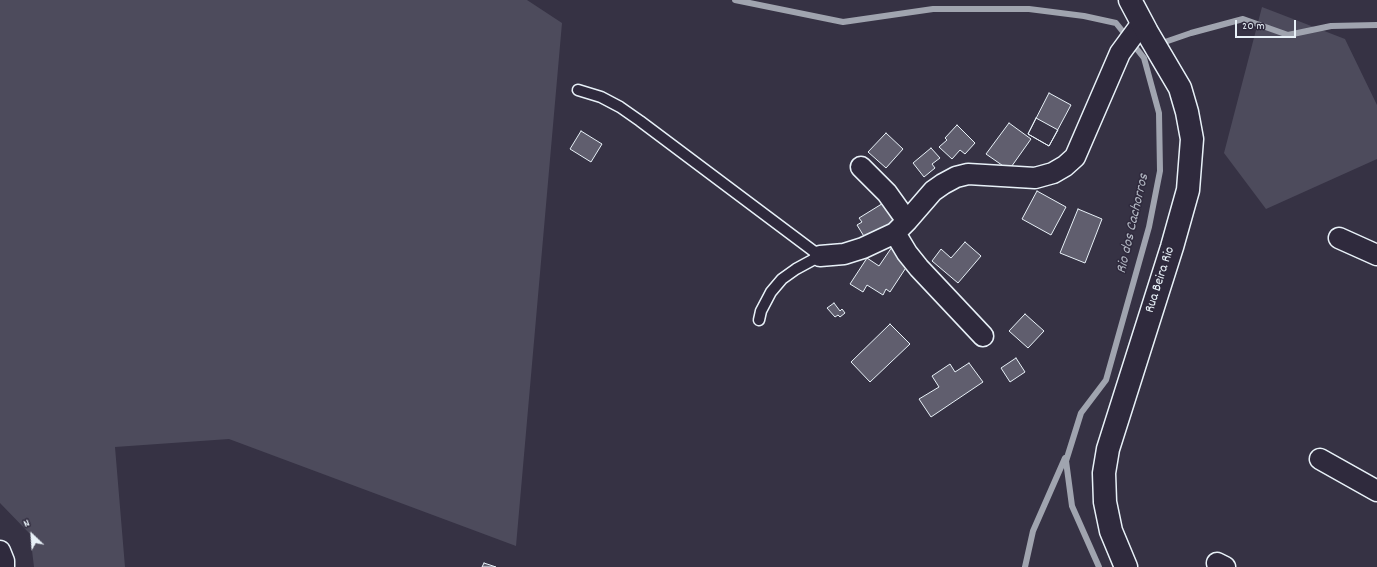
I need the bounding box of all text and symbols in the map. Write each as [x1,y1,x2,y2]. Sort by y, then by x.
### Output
scale bar [1237,12,1298,38]
text: 20 m [1242,18,1265,35]
water label: Rio dos Cachorros [1114,172,1154,276]
street label: Rua Beira Rio [1142,245,1180,315]
north arrow [12,515,52,555]
text: N [21,516,33,533]

